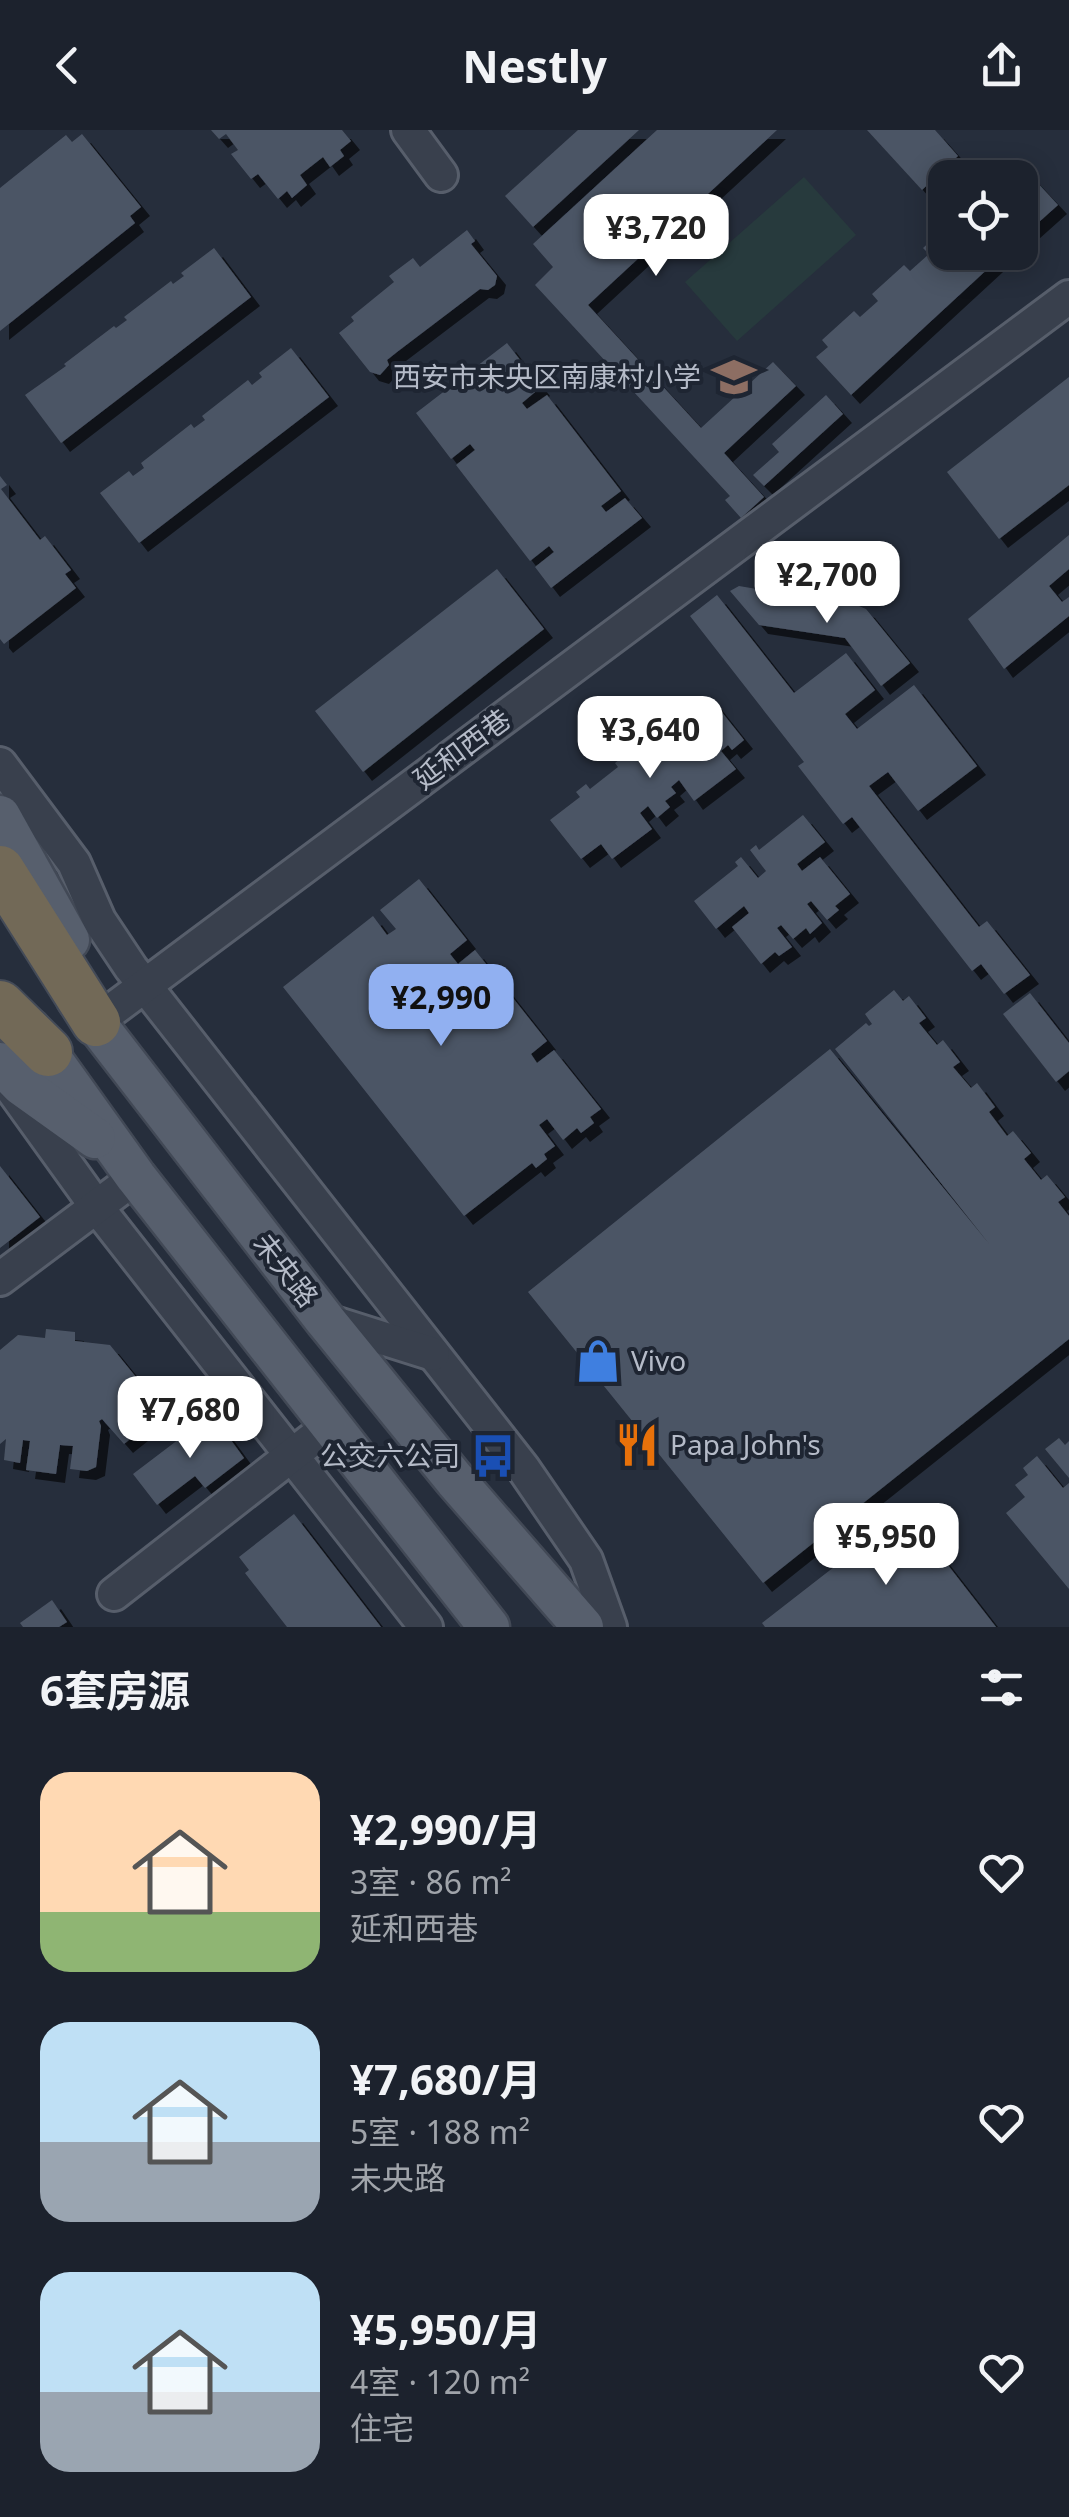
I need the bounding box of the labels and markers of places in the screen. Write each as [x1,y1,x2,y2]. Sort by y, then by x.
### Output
pin: ¥3,720 [575,194,737,279]
school or university icon: 西安市未央区南康村小学 [710,353,758,401]
place label: 西安市未央区南康村小学 [393,357,701,395]
pin: ¥2,700 [746,541,908,626]
pin: ¥3,640 [569,696,731,781]
pin: ¥2,990 [360,964,522,1049]
shop icon: Vivo [574,1337,622,1385]
place label: Vivo [631,1341,686,1379]
pin: ¥7,680 [109,1376,271,1461]
restaurant icon: Papa John's [613,1421,661,1469]
place label: Papa John's [670,1425,821,1463]
bus stop icon: 公交六公司 [469,1432,517,1480]
place label: 公交六公司 [320,1436,460,1474]
pin: ¥5,950 [805,1503,967,1588]

